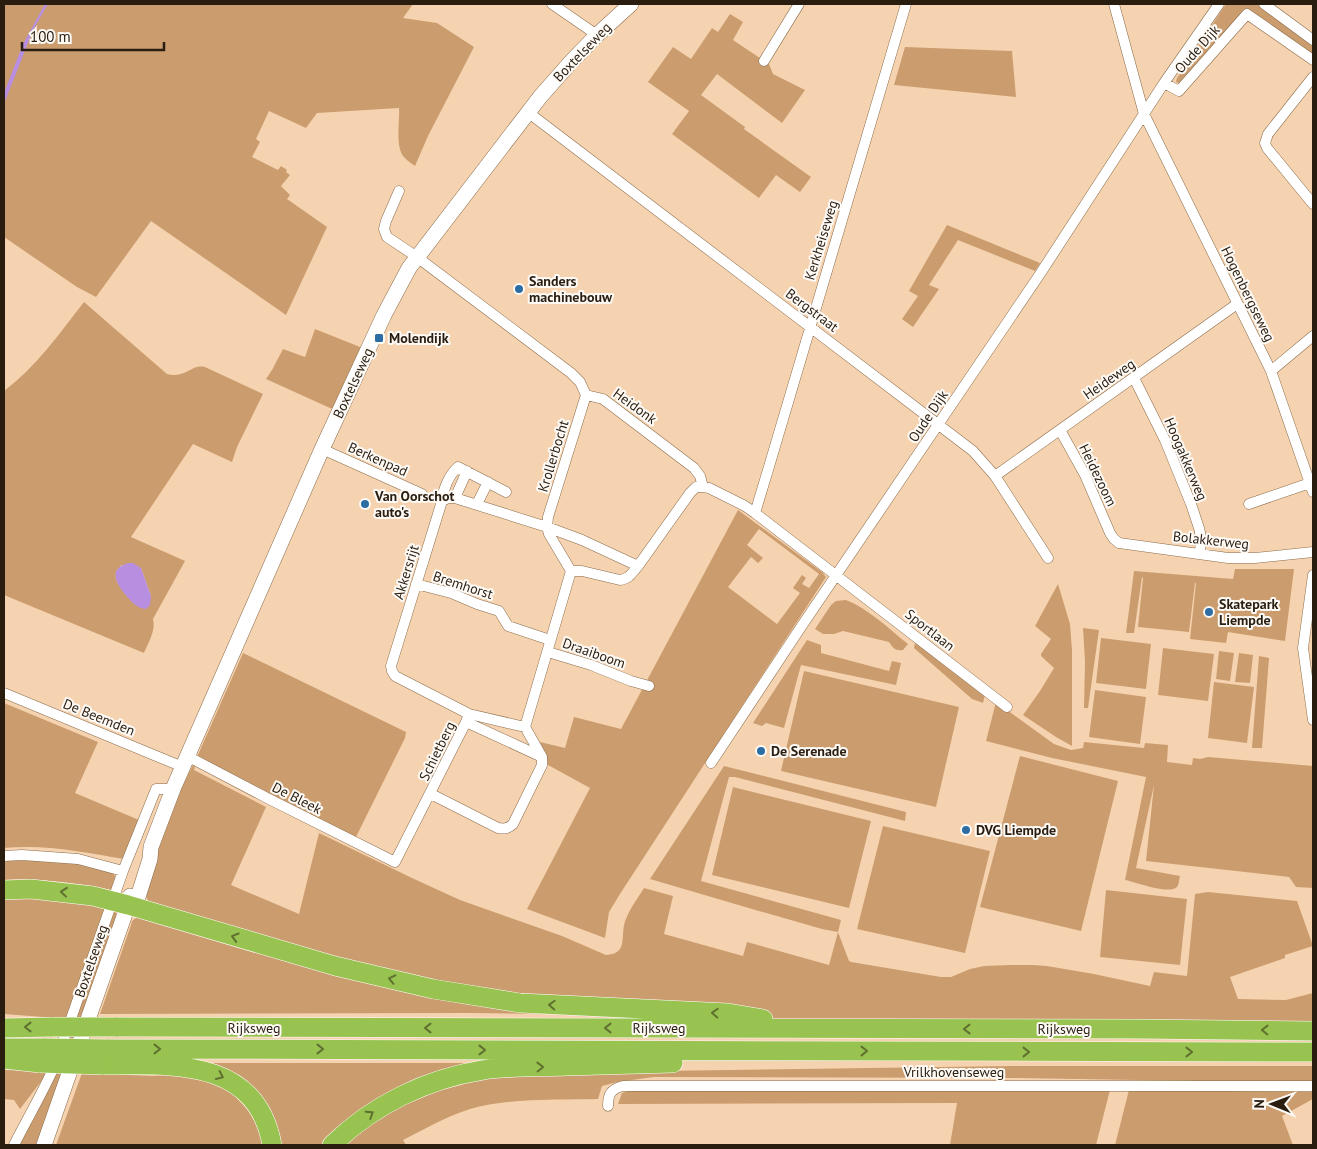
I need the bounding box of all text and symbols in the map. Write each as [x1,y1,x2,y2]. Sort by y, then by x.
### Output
street label: Boxtelseweg [549,18,615,86]
scale bar [22,20,165,52]
street label: Oude Dijk [1171,21,1224,77]
text: 100 m [30,27,71,46]
street label: Kerkheiseweg [800,198,842,282]
street label: Hogenbergseweg [1217,243,1279,345]
place label: Sanders machinebouw [529,272,613,306]
marker: Sanders machinebouw [513,283,525,295]
street label: Bergstraat [782,284,842,336]
place label: Molendijk [389,329,449,347]
marker: Molendijk [373,332,385,344]
street label: Boxtelseweg [329,345,377,421]
street label: Heideweg [1080,355,1138,403]
street label: Heidonk [610,384,661,428]
street label: Oude Dijk [904,386,952,445]
street label: Hoogakkerweg [1160,415,1212,503]
street label: Krollerbocht [534,418,573,494]
street label: Berkenpad [345,438,411,480]
street label: Heidezoom [1075,441,1121,509]
place label: Van Oorschot auto's [374,487,454,521]
marker: Van Oorschot auto's [359,498,371,510]
street label: Bolakkerweg [1172,527,1250,553]
street label: Akkersrijt [389,542,423,602]
street label: Bremhorst [431,567,495,603]
place label: Skatepark Liempde [1219,595,1279,629]
street label: Sportlaan [902,605,958,655]
marker: Skatepark Liempde [1203,606,1215,618]
street label: Draaiboom [560,634,628,672]
street label: De Beemden [60,694,138,740]
street label: Schietberg [415,718,459,784]
place label: De Serenade [771,742,847,760]
marker: De Serenade [755,745,767,757]
street label: De Bleek [269,778,325,818]
place label: DVG Liempde [976,821,1056,839]
marker: DVG Liempde [960,824,972,836]
one-way arrow [60,887,68,898]
street label: Boxtelseweg [70,922,112,1000]
one-way arrow [232,932,240,942]
one-way arrow [388,974,397,985]
one-way arrow [548,999,556,1010]
one-way arrow [710,1007,718,1018]
street label: Rijksweg [227,1019,281,1037]
street label: Rijksweg [632,1019,686,1037]
street label: Rijksweg [1037,1020,1091,1038]
one-way arrow [24,1022,32,1033]
one-way arrow [424,1023,432,1033]
one-way arrow [604,1023,612,1033]
one-way arrow [962,1024,970,1034]
one-way arrow [1260,1025,1268,1035]
one-way arrow [154,1044,161,1054]
one-way arrow [316,1044,324,1054]
one-way arrow [478,1045,486,1055]
one-way arrow [860,1046,868,1056]
one-way arrow [1023,1047,1031,1057]
one-way arrow [1186,1047,1193,1057]
one-way arrow [536,1061,544,1072]
street label: Vrilkhovenseweg [903,1063,1004,1081]
one-way arrow [215,1070,224,1081]
north arrow [1247,1079,1297,1129]
text: N [1250,1099,1268,1109]
one-way arrow [364,1111,373,1121]

